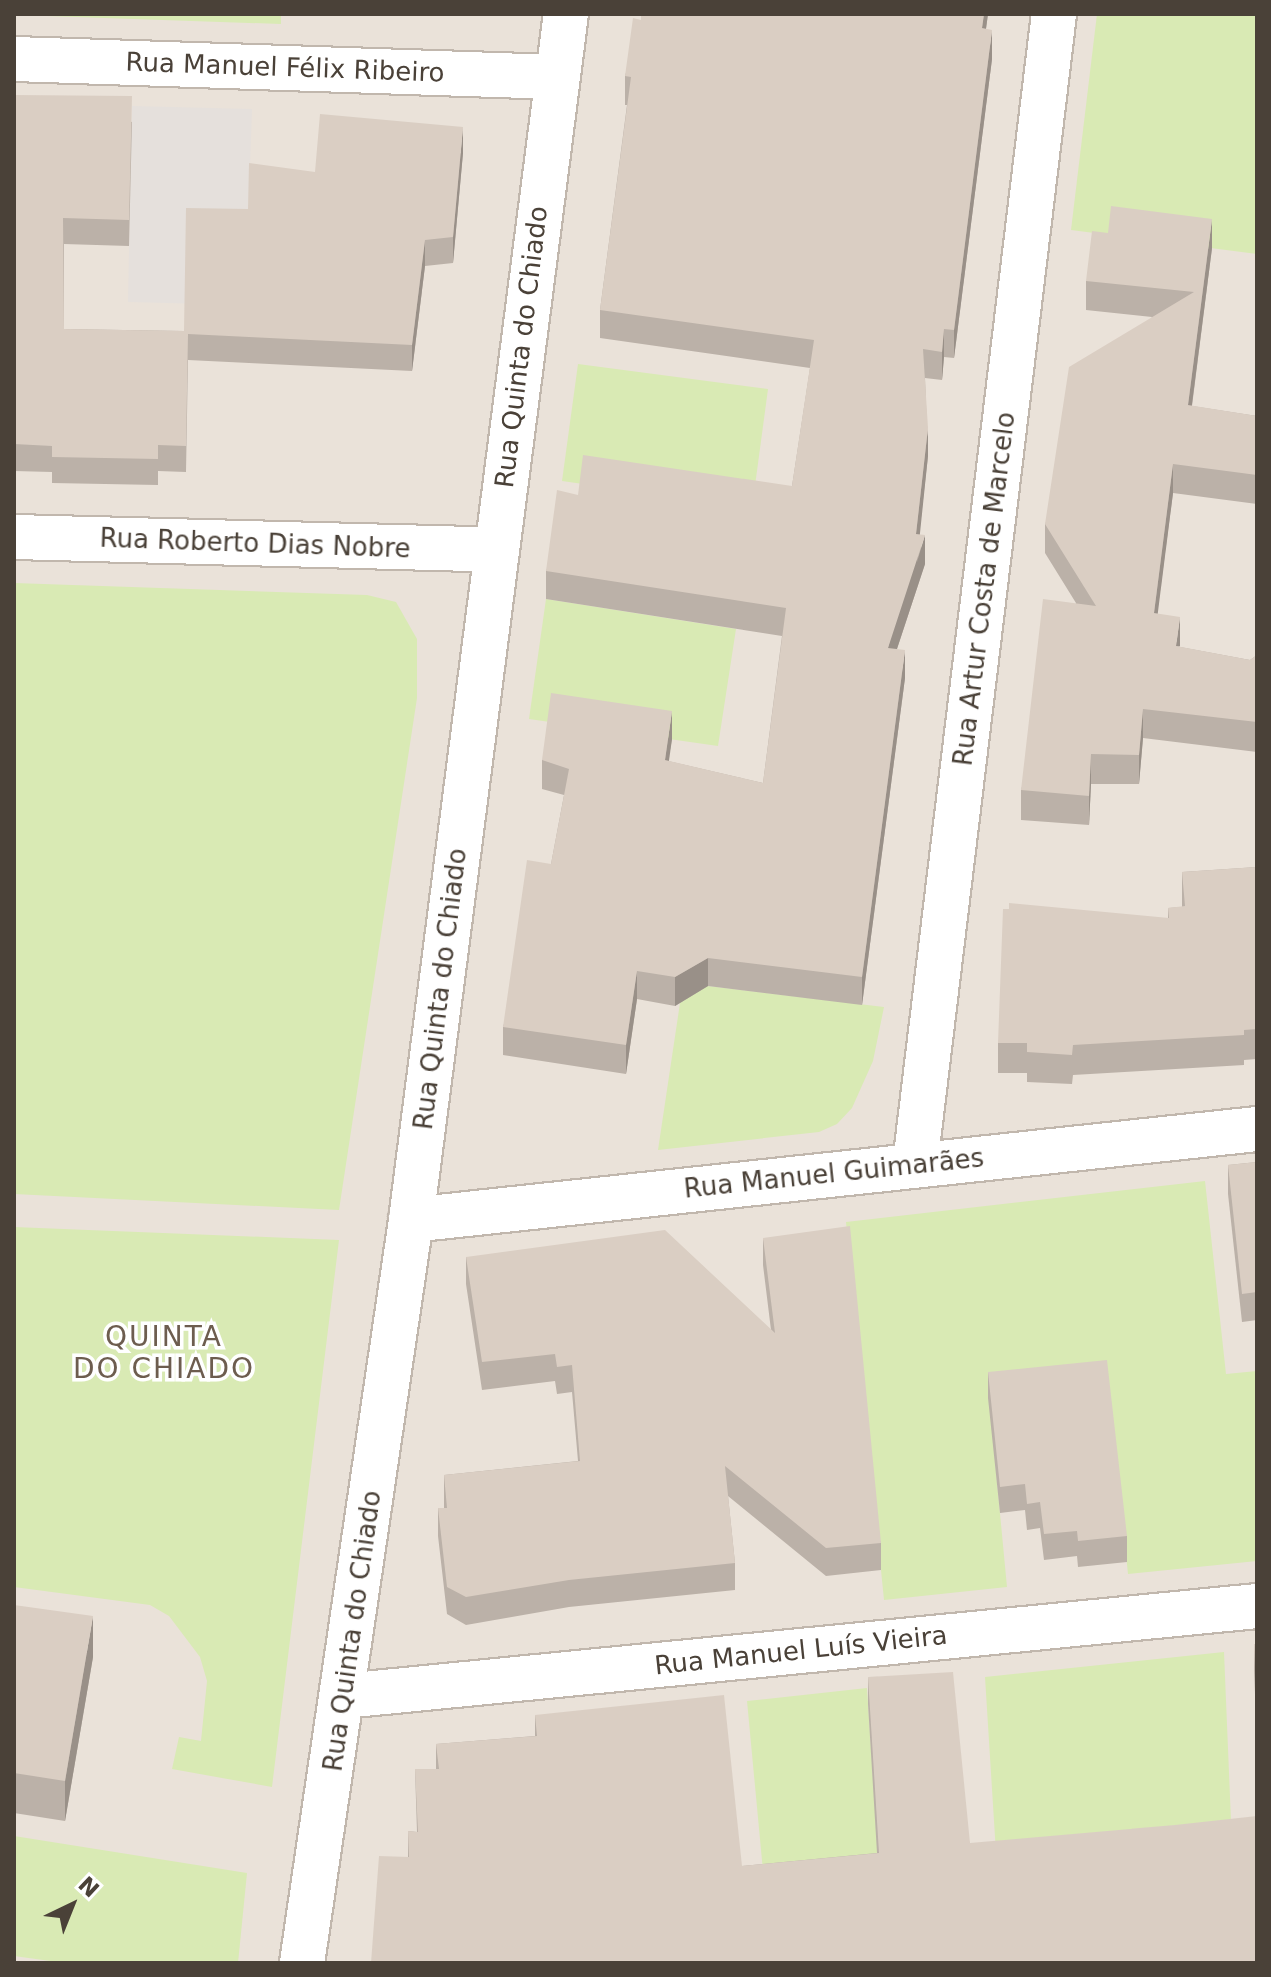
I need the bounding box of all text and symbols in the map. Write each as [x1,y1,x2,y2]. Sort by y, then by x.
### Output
street label: Rua Manuel Félix Ribeiro [125,47,445,89]
street label: Rua Quinta do Chiado [489,204,555,490]
street label: Rua Artur Costa de Marcelo [948,410,1022,768]
street label: Rua Roberto Dias Nobre [99,523,411,565]
street label: Rua Quinta do Chiado [408,846,474,1132]
street label: Rua Manuel Guimarães [682,1143,986,1205]
district label: QUINTA DO CHIADO [73,1320,255,1386]
street label: Rua Quinta do Chiado [318,1488,388,1774]
street label: Rua Manuel Luís Vieira [653,1620,949,1682]
north arrow [32,1865,112,1945]
text: N [73,1872,104,1903]

